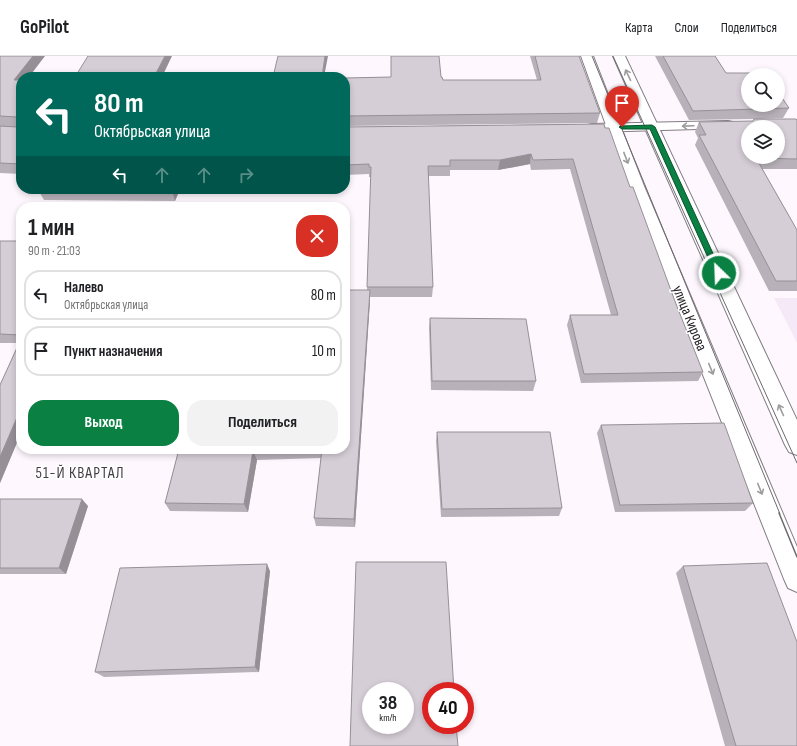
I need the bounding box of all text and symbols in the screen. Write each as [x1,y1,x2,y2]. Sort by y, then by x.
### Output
text: GoPilot [20,16,69,39]
text: Карта [625,19,653,36]
text: Слои [675,19,699,36]
text: Поделиться [721,19,777,36]
map controls [741,68,785,164]
button: search [741,68,785,112]
one-way arrow [624,69,631,81]
pin [605,86,639,127]
text: 80 m [94,87,143,120]
icon: left [28,88,80,140]
icon: arrive [611,92,633,114]
button: layers [741,120,785,164]
text: Октябрьская улица [94,121,211,142]
one-way arrow [682,122,695,129]
one-way arrow [622,151,630,163]
icon: left [109,164,131,186]
icon: ahead [151,164,173,186]
icon: ahead [193,164,215,186]
icon: right [235,164,257,186]
text: 1 мин [28,213,75,242]
button: close [296,215,338,257]
text: 90 m · 21:03 [28,243,80,259]
position arrow [698,252,740,294]
text: Налево [64,278,104,297]
street label: улица Кирова [668,283,711,354]
icon: left [30,284,52,306]
text: 80 m [311,286,336,305]
text: Октябрьская улица [64,297,148,313]
icon: arrive [30,340,52,362]
text: Пункт назначения [64,342,162,361]
text: 10 m [312,342,336,361]
one-way arrow [708,363,715,375]
button: Выход [28,400,179,446]
button: Поделиться [187,400,338,446]
one-way arrow [777,404,784,416]
district label: 51-Й КВАРТАЛ [36,464,124,483]
one-way arrow [757,483,765,495]
speed limit sign: 40 [422,682,474,734]
text: 38 [379,691,397,715]
text: km/h [379,712,397,724]

